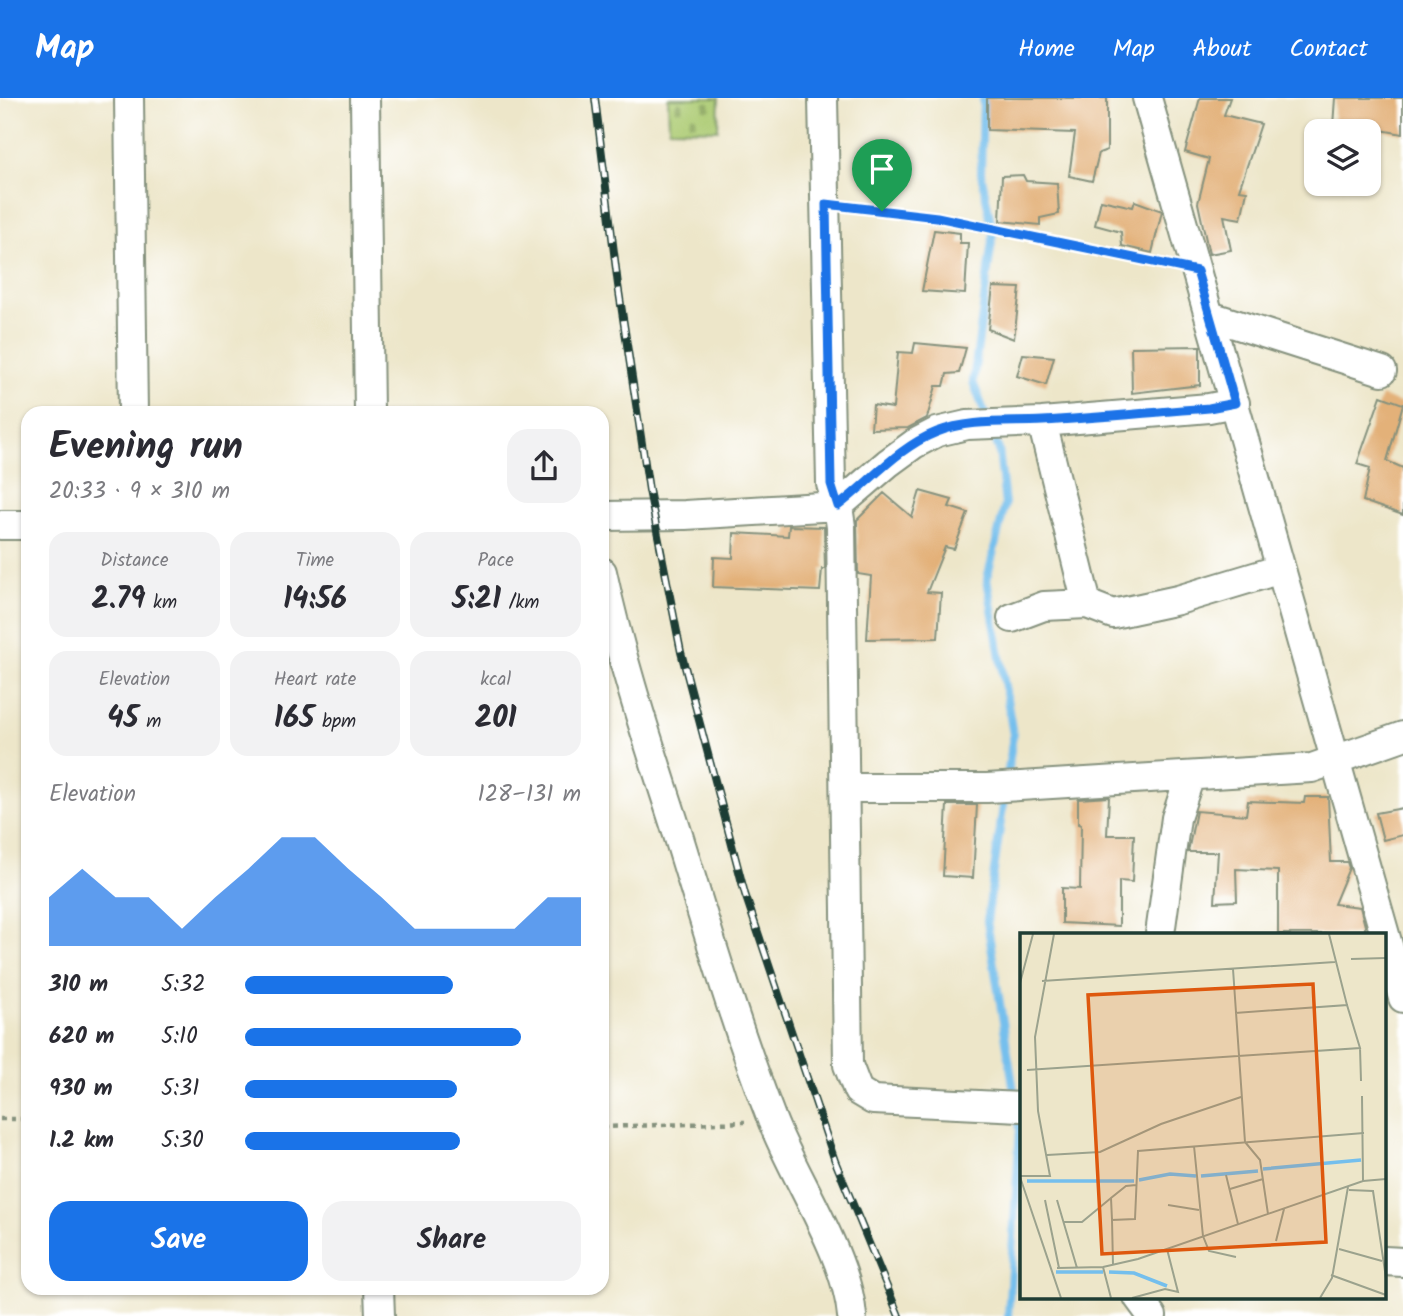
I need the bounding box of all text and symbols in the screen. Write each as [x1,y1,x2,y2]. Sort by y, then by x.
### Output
text: Map [35,23,95,76]
text: Home [1018,30,1075,69]
text: Map [1113,30,1155,69]
text: About [1193,30,1251,69]
text: Contact [1289,30,1368,69]
map controls [1304,119,1381,196]
button: layers [1304,119,1381,196]
pin [852,139,912,211]
icon: arrive [863,150,901,188]
text: Evening run [49,418,243,478]
button: share [507,429,581,503]
text: 20:33 · 9 × 310 m [49,474,230,510]
text: Distance [100,546,168,576]
text: Time [296,546,334,576]
text: Pace [478,546,514,576]
text: 2.79 [92,576,145,624]
text: 14:56 [283,576,347,624]
text: 5:21 [452,576,501,624]
text: km [145,588,177,618]
text: /km [501,588,539,618]
text: Elevation [98,665,170,695]
text: Heart rate [274,665,356,695]
text: kcal [480,665,511,695]
text: 45 [107,695,139,743]
text: 165 [274,695,314,743]
text: 201 [475,695,517,743]
text: m [139,707,161,737]
text: bpm [314,707,356,737]
text: Elevation [49,777,136,813]
text: 128–131 m [477,777,581,813]
inset map [1020,933,1386,1298]
text: 310 m [49,967,108,1003]
text: 5:32 [161,967,206,1003]
text: 620 m [49,1019,114,1055]
text: 5:10 [161,1019,198,1055]
text: 930 m [49,1071,113,1107]
text: 5:31 [161,1071,199,1107]
text: 1.2 km [49,1123,114,1159]
text: 5:30 [161,1123,204,1159]
button: Save [49,1201,308,1281]
button: Share [322,1201,581,1281]

